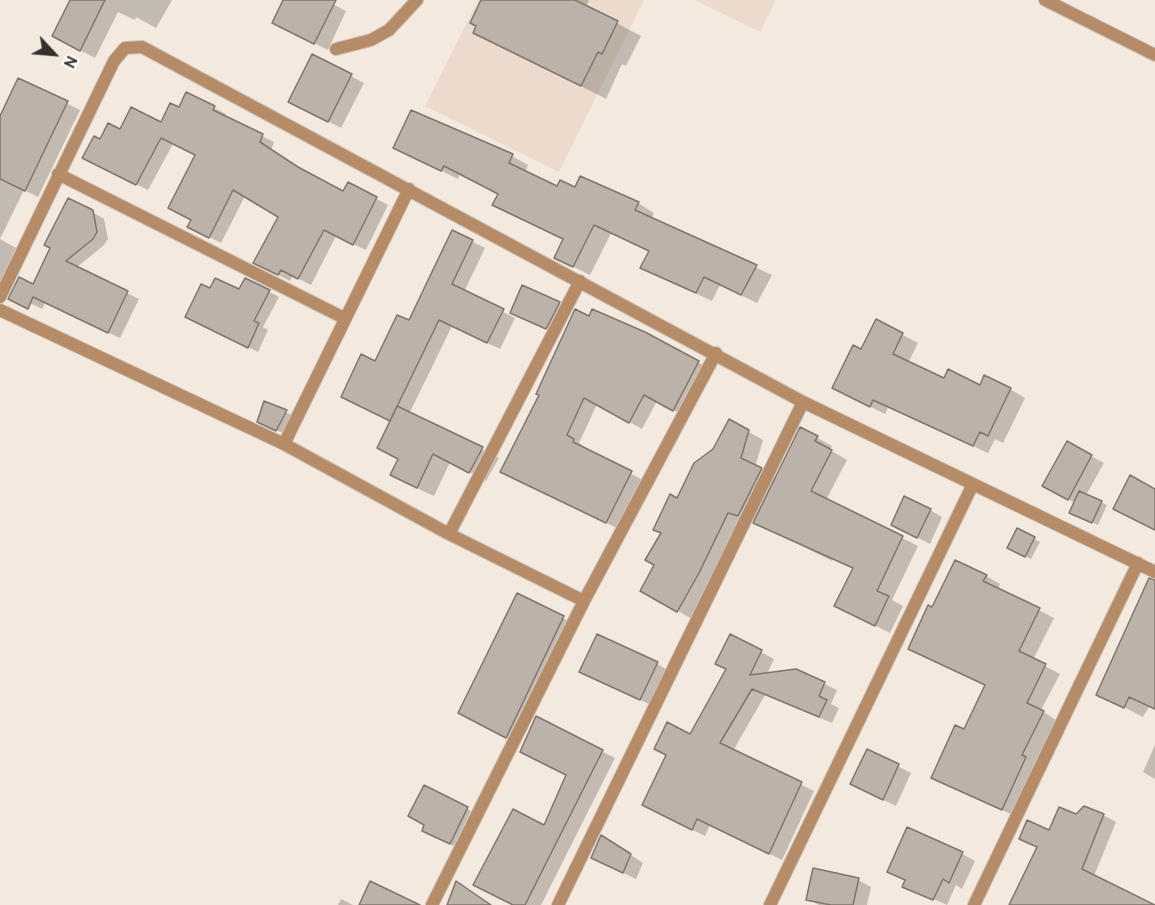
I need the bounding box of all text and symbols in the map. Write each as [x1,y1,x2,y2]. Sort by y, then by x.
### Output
north arrow [24,24,84,84]
text: N [60,53,82,71]

